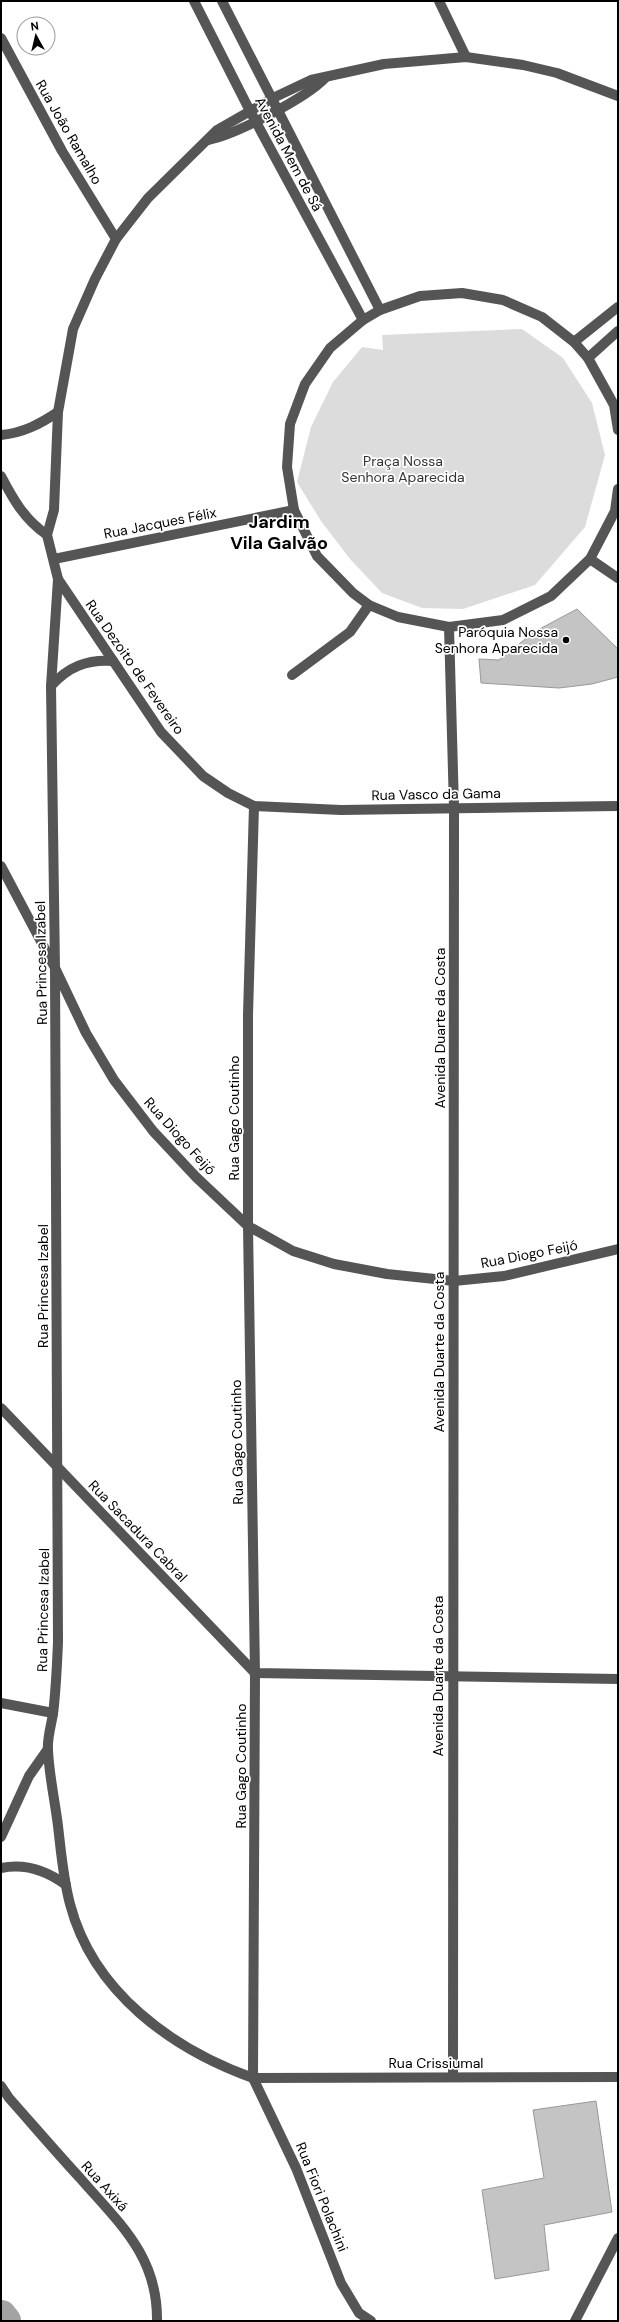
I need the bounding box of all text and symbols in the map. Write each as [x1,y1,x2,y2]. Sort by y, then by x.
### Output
north arrow [16,16,56,56]
text: N [30,19,40,34]
street label: Rua João Ramalho [32,76,106,188]
street label: Avenida Mem de Sá [251,94,327,214]
park label: Praça Nossa Senhora Aparecida [341,452,465,486]
street label: Rua Jacques Félix [102,503,218,543]
district label: Jardim Vila Galvão [230,510,328,555]
street label: Rua Dezoito de Fevereiro [82,596,188,738]
place label: Paróquia Nossa Senhora Aparecida [435,623,558,657]
marker: Paróquia Nossa Senhora Aparecida [561,635,571,645]
street label: Rua Vasco da Gama [371,784,501,804]
street label: Rua Princesa Izabel [31,901,51,1025]
street label: Avenida Duarte da Costa [431,948,449,1108]
street label: Rua Gago Coutinho [225,1055,243,1181]
street label: Rua Diogo Feijó [140,1093,220,1179]
street label: Rua Princesa Izabel [34,1224,52,1348]
street label: Rua Diogo Feijó [479,1236,579,1272]
street label: Avenida Duarte da Costa [430,1272,448,1432]
street label: Rua Gago Coutinho [227,1379,247,1505]
street label: Rua Sacadura Cabral [85,1476,191,1586]
street label: Rua Princesa Izabel [33,1548,53,1672]
street label: Avenida Duarte da Costa [429,1596,447,1756]
street label: Rua Gago Coutinho [232,1703,250,1829]
street label: Rua Crissiumal [389,2054,483,2072]
street label: Rua Fiori Polachini [292,2140,352,2254]
street label: Rua Axixá [78,2157,132,2215]

